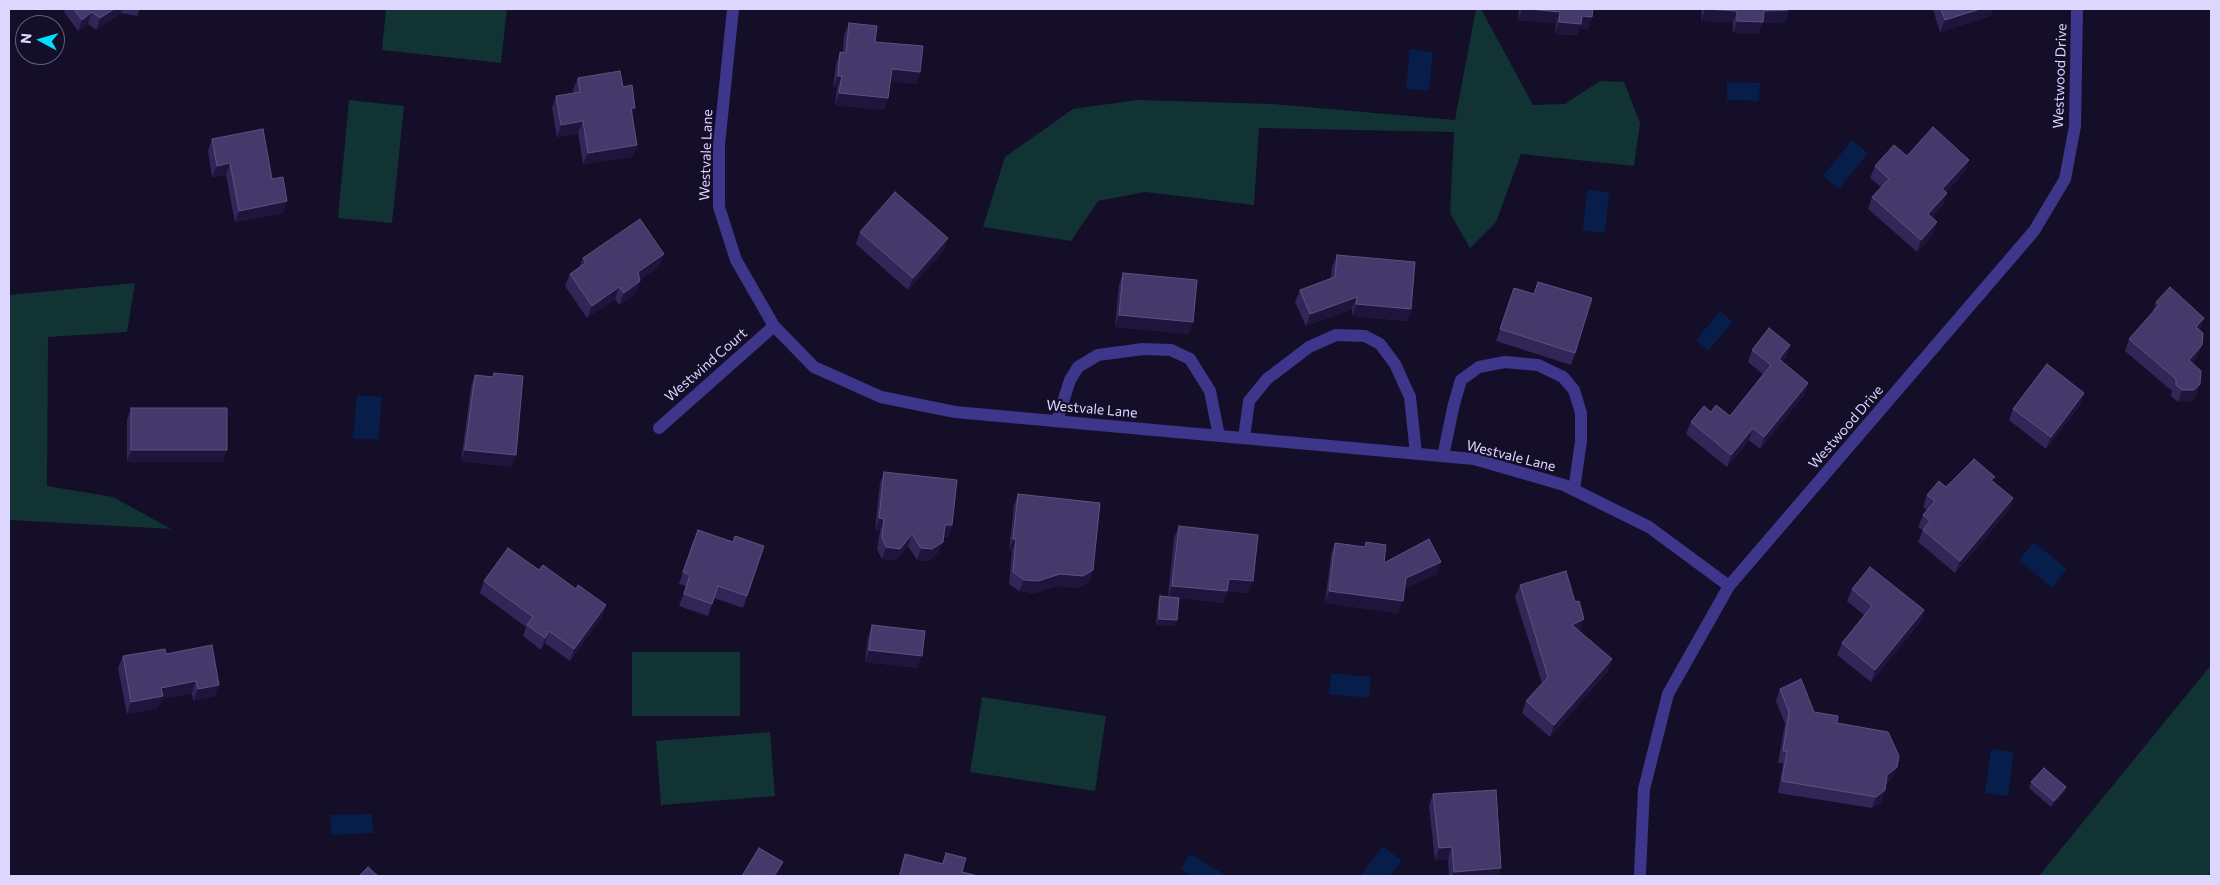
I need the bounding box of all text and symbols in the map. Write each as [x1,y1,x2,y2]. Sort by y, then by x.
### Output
north arrow [15,15,65,65]
street label: Westwood Drive [2050,23,2070,129]
text: N [17,32,35,45]
street label: Westvale Lane [696,109,716,201]
street label: Westwind Court [661,325,751,405]
street label: Westwood Drive [1805,382,1887,472]
street label: Westvale Lane [1046,397,1138,421]
street label: Westvale Lane [1465,437,1557,475]

